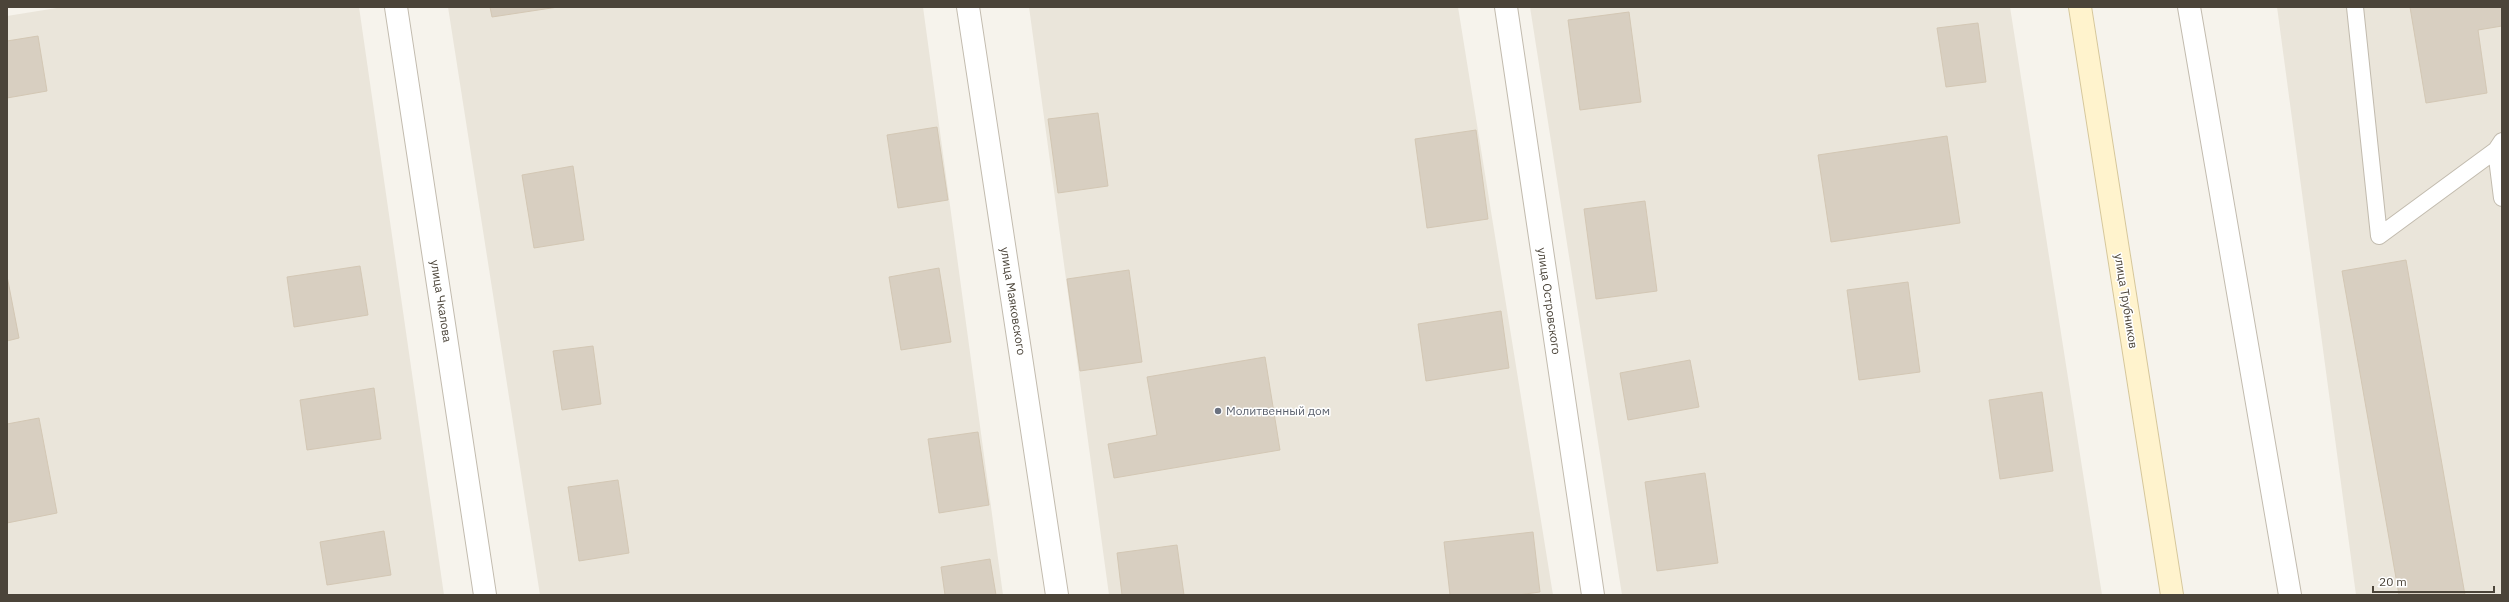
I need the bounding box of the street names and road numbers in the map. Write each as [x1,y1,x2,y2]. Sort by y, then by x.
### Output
street label: улица Маяковского [998,246,1029,356]
street label: улица Островского [1535,247,1564,356]
street label: улица Трубников [2112,252,2141,350]
street label: улица Чкалова [428,259,456,344]

